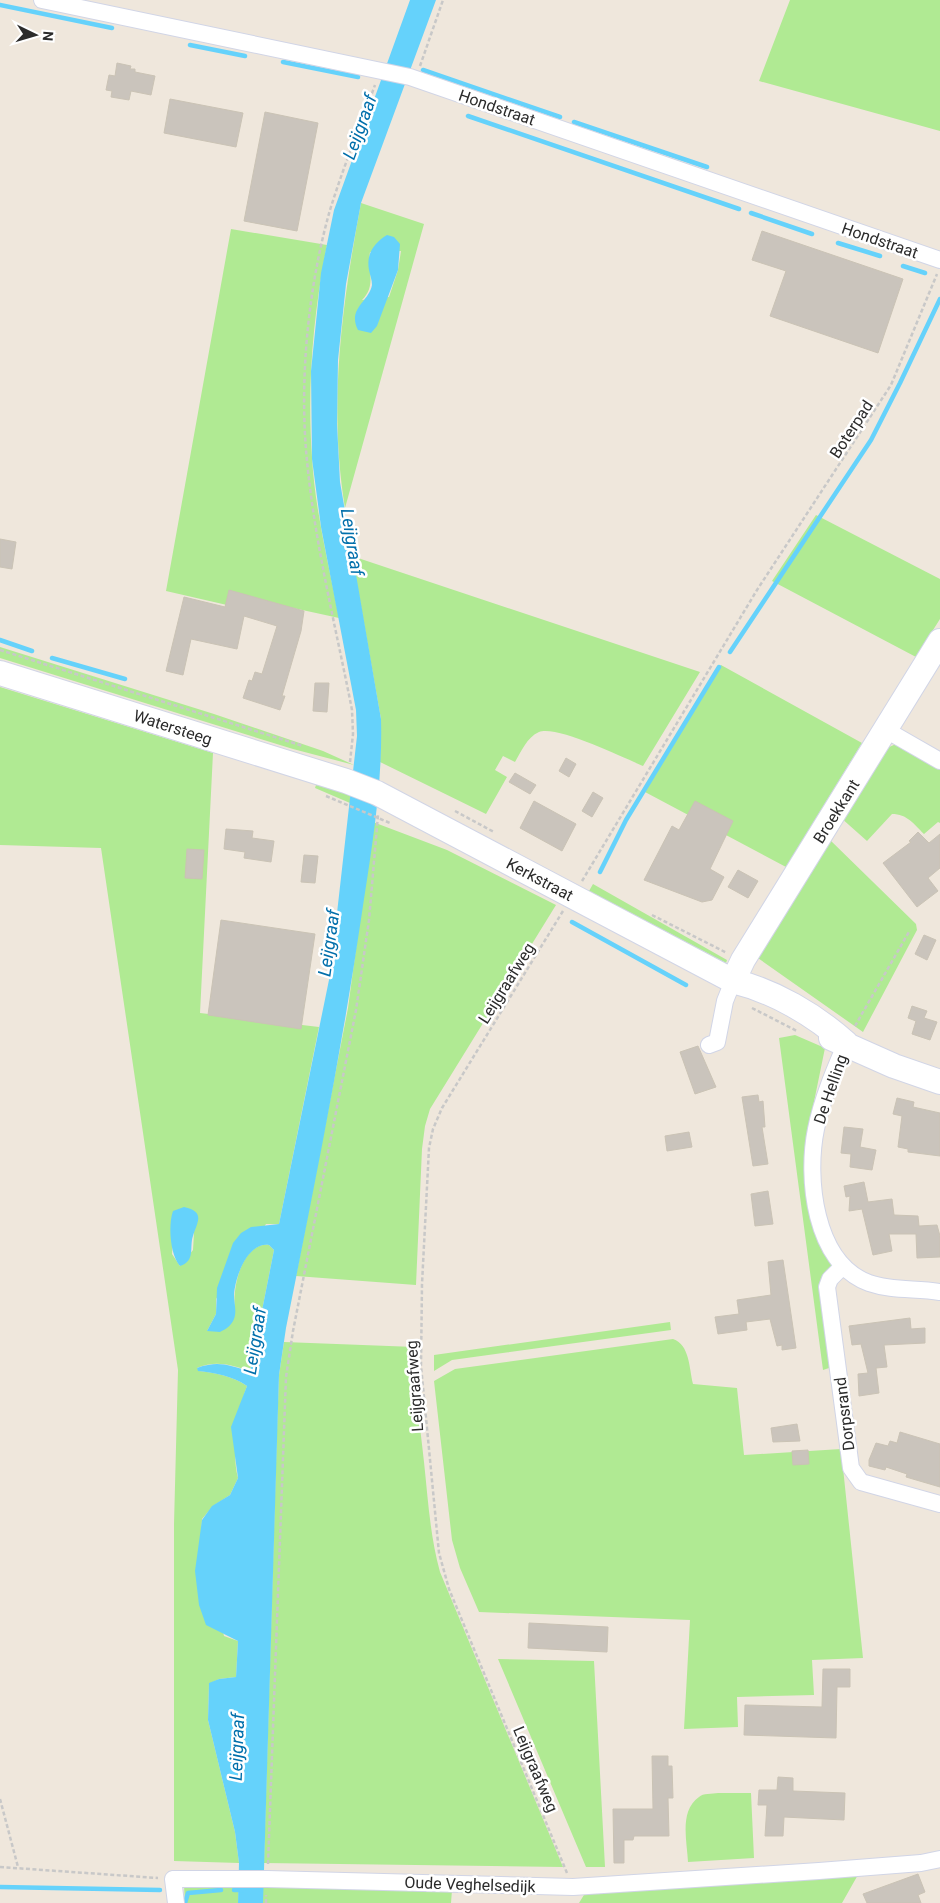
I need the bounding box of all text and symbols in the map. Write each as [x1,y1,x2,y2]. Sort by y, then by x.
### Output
north arrow [10,10,60,60]
text: N [40,31,56,42]
street label: Hondstraat [456,86,538,129]
water label: Leijgraaf [338,90,382,162]
street label: Hondstraat [839,219,921,262]
street label: Boterpad [826,397,877,462]
water label: Leijgraaf [337,507,368,579]
street label: Watersteeg [131,706,214,749]
street label: Broekkant [809,776,864,847]
street label: Kerkstraat [503,854,576,905]
water label: Leijgraaf [313,906,344,978]
street label: Leijgraafweg [474,939,539,1027]
street label: De Helling [810,1052,851,1126]
water label: Leijgraaf [239,1304,270,1376]
street label: Leijgraafweg [402,1340,427,1432]
street label: Dorpsrand [831,1376,858,1452]
water label: Leijgraaf [225,1711,248,1781]
street label: Leijgraafweg [509,1723,562,1815]
street label: Oude Veghelsedijk [404,1873,537,1896]

